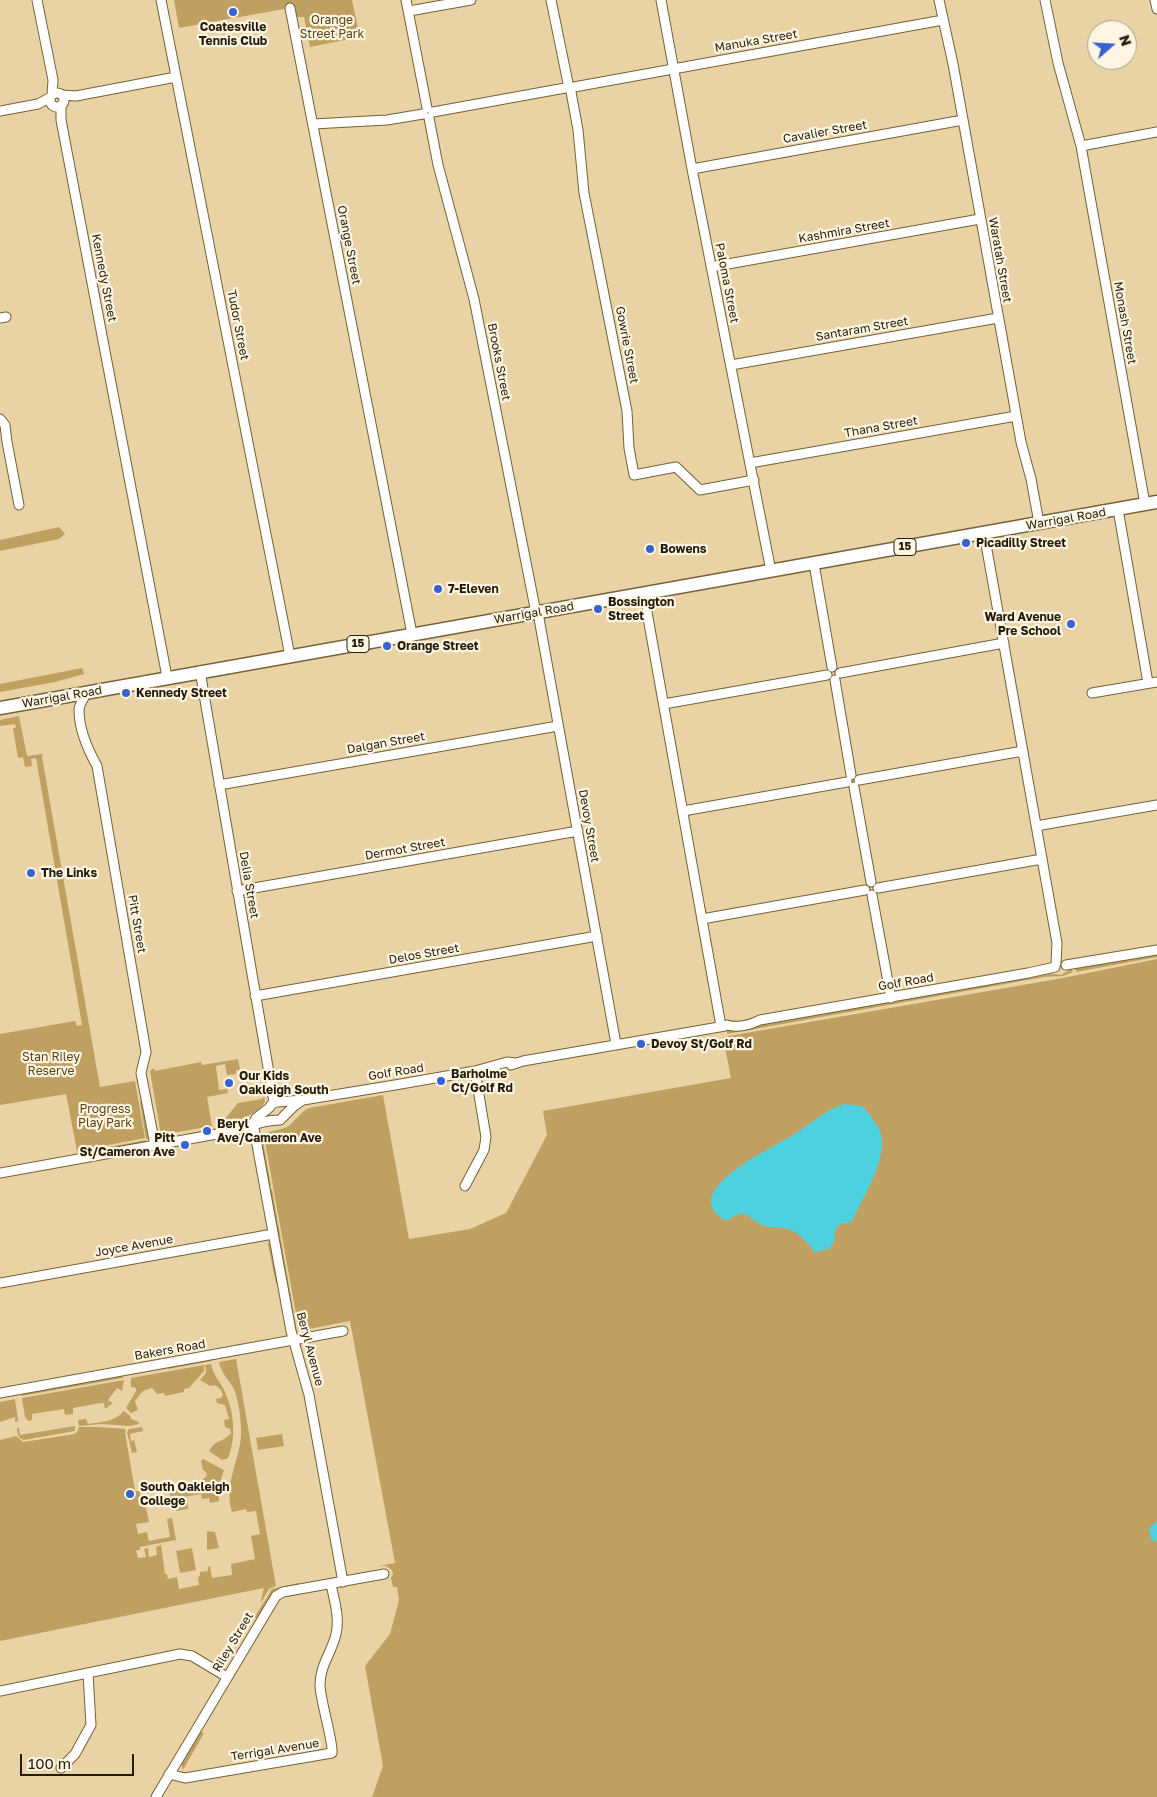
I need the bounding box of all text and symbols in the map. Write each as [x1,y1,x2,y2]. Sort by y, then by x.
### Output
marker: Coatesville Tennis Club [227,6,239,18]
park label: Orange Street Park [300,13,364,41]
place label: Coatesville Tennis Club [199,20,267,48]
north arrow [1087,20,1137,70]
street label: Manuka Street [714,27,798,55]
text: N [1116,32,1135,48]
street label: Cavalier Street [782,118,868,146]
street label: Orange Street [334,204,364,286]
street label: Kashmira Street [797,216,891,246]
street label: Waratah Street [985,216,1015,304]
street label: Kennedy Street [88,233,120,323]
street label: Paloma Street [712,242,742,324]
street label: Monash Street [1111,280,1139,366]
street label: Tudor Street [224,289,252,361]
street label: Gowrie Street [612,305,642,385]
street label: Santaram Street [815,314,909,344]
street label: Brooks Street [484,322,514,402]
street label: Thana Street [843,413,919,441]
street label: Warrigal Road [1025,505,1107,533]
place label: Picadilly Street [976,536,1066,550]
marker: Picadilly Street [960,537,972,549]
road number: 15 [894,538,916,556]
place label: Bowens [660,542,707,556]
marker: Bowens [644,543,656,555]
place label: 7-Eleven [448,582,499,596]
marker: 7-Eleven [432,583,444,595]
place label: Bossington Street [608,595,674,623]
street label: Warrigal Road [493,599,575,627]
marker: Bossington Street [592,603,604,615]
place label: Ward Avenue Pre School [984,610,1061,638]
marker: Ward Avenue Pre School [1065,618,1077,630]
road number: 15 [347,636,369,652]
place label: Orange Street [397,639,479,653]
marker: Orange Street [381,640,393,652]
street label: Warrigal Road [21,683,103,711]
place label: Kennedy Street [136,686,227,700]
marker: Kennedy Street [120,687,132,699]
street label: Dalgan Street [346,729,426,757]
street label: Devoy Street [576,788,602,864]
street label: Dermot Street [364,835,446,863]
street label: Delia Street [236,850,262,920]
place label: The Links [41,866,97,880]
marker: The Links [25,867,37,879]
street label: Pitt Street [125,894,149,954]
street label: Delos Street [388,941,460,967]
street label: Golf Road [877,970,935,994]
place label: Devoy St/Golf Rd [651,1037,752,1051]
marker: Devoy St/Golf Rd [635,1038,647,1050]
park label: Stan Riley Reserve [22,1050,80,1078]
street label: Golf Road [367,1061,425,1083]
place label: Barholme Ct/Golf Rd [451,1067,513,1095]
place label: Our Kids Oakleigh South [239,1069,329,1097]
marker: Barholme Ct/Golf Rd [435,1075,447,1087]
marker: Our Kids Oakleigh South [223,1077,235,1089]
park label: Progress Play Park [78,1102,132,1130]
place label: Beryl Ave/Cameron Ave [217,1117,322,1145]
marker: Beryl Ave/Cameron Ave [201,1125,213,1137]
place label: Pitt St/Cameron Ave [80,1131,175,1159]
marker: Pitt St/Cameron Ave [179,1139,191,1151]
street label: Joyce Avenue [94,1232,174,1260]
street label: Beryl Avenue [293,1310,327,1388]
street label: Bakers Road [133,1337,207,1363]
place label: South Oakleigh College [140,1480,230,1508]
marker: South Oakleigh College [124,1488,136,1500]
street label: Riley Street [210,1610,256,1674]
street label: Terrigal Avenue [230,1736,320,1764]
scale bar [22,1744,136,1776]
text: 100 m [28,1754,71,1772]

